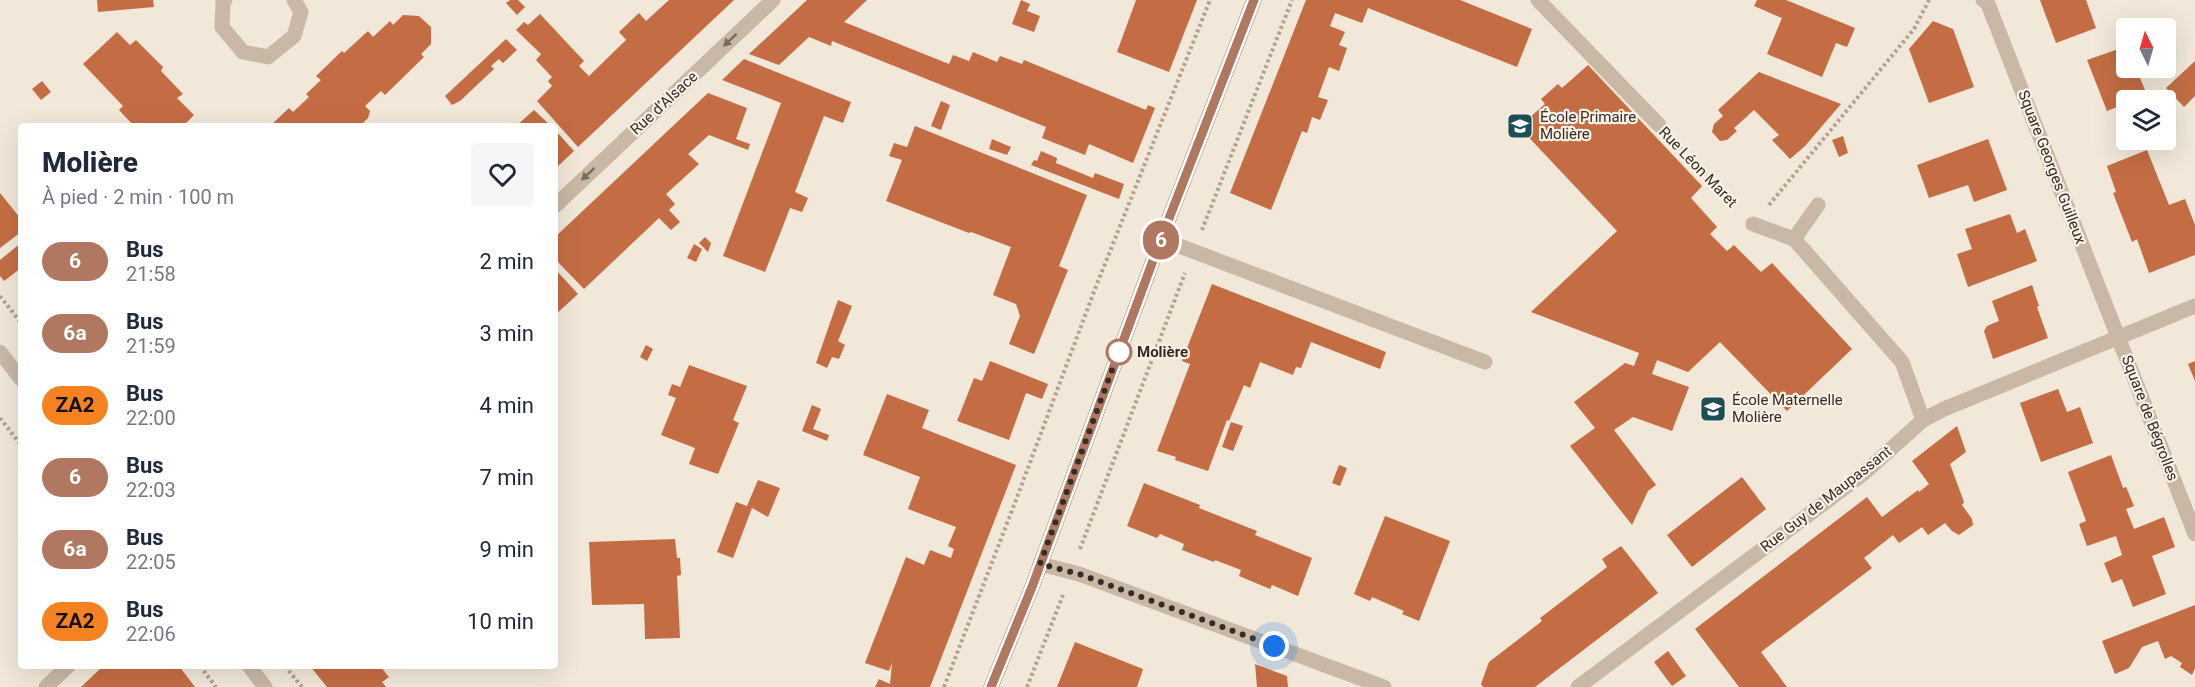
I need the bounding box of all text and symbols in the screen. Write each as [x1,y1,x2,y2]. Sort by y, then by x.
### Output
north arrow [2116,18,2176,78]
map controls [2116,18,2176,150]
one-way arrow [723,33,738,47]
street label: Rue d’Alsace [627,67,701,139]
street label: Square Georges Guilleux [2014,88,2090,247]
button: layers [2116,90,2176,150]
place label: École Primaire Molière [1540,108,1636,143]
school or university icon: École Primaire Molière [1505,111,1535,141]
street label: Rue Léon Maret [1655,123,1741,211]
button: heart [471,143,534,206]
text: Molière [42,146,138,179]
one-way arrow [581,167,596,181]
text: À pied · 2 min · 100 m [42,185,234,209]
line badge: 6 [1142,220,1180,260]
text: 6 [1155,228,1167,252]
text: Bus [126,237,164,262]
text: 6 [69,249,81,273]
text: 2 min [479,249,534,274]
text: 21:58 [126,262,176,286]
text: Bus [126,309,164,334]
text: 6a [63,321,87,345]
text: 3 min [479,321,534,346]
text: 21:59 [126,334,176,358]
marker: Molière [1106,339,1132,365]
place label: Molière [1137,343,1188,361]
street label: Square de Bégrolles [2118,353,2182,483]
text: Bus [126,381,164,406]
place label: École Maternelle Molière [1732,391,1843,426]
text: ZA2 [55,393,95,417]
text: 4 min [479,393,534,418]
school or university icon: École Maternelle Molière [1698,394,1728,424]
text: 22:00 [126,406,176,430]
street label: Rue Guy de Maupassant [1757,442,1895,556]
text: Bus [126,453,164,478]
text: 6 [69,465,81,489]
text: 7 min [479,465,534,490]
text: 22:03 [126,478,176,502]
text: Bus [126,525,164,550]
text: 6a [63,537,87,561]
text: 9 min [479,537,534,562]
text: 22:05 [126,550,176,574]
text: Bus [126,597,164,622]
text: ZA2 [55,609,95,633]
text: 10 min [467,609,534,634]
text: 22:06 [126,622,176,646]
your location [1259,631,1289,661]

